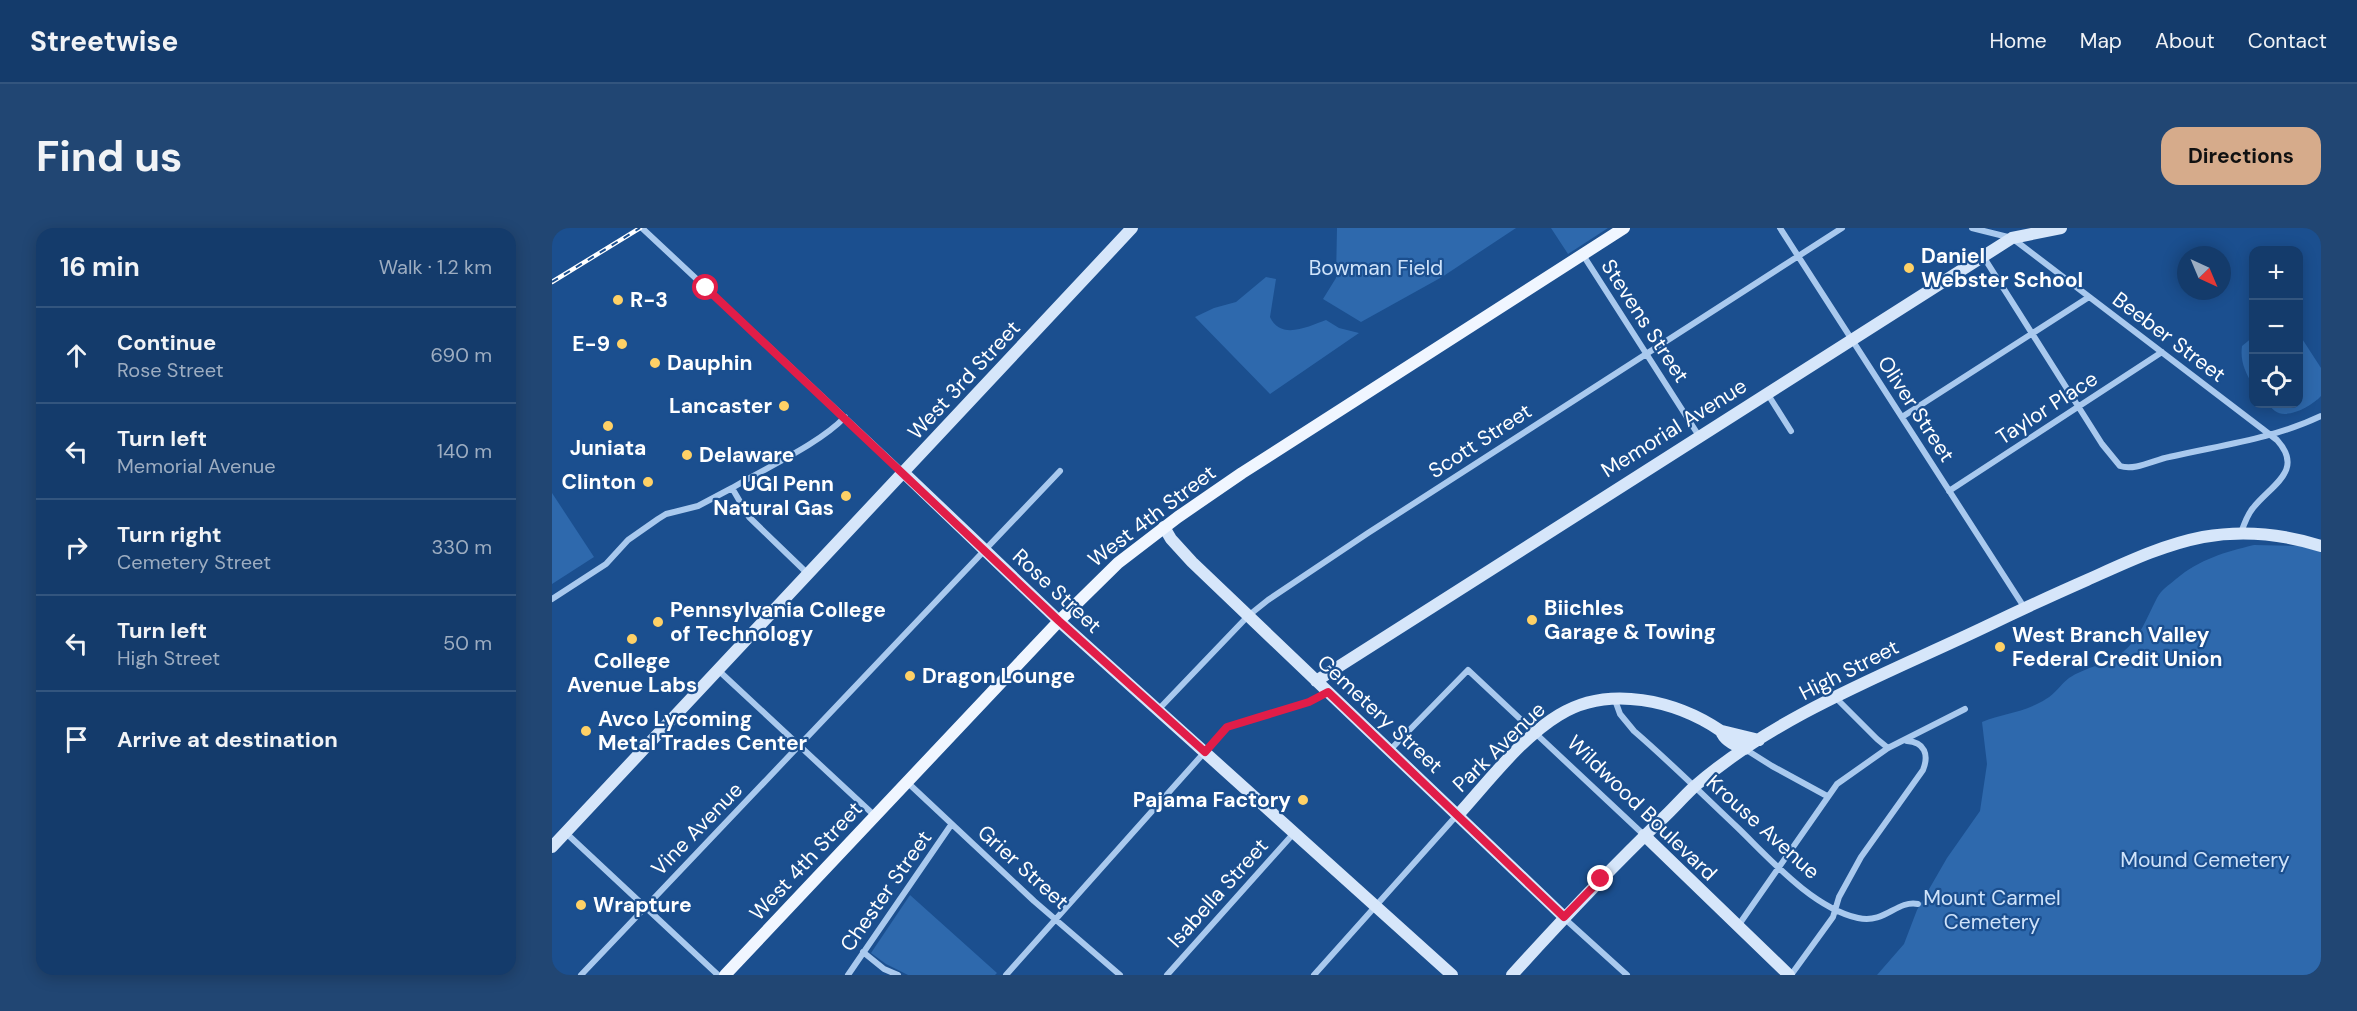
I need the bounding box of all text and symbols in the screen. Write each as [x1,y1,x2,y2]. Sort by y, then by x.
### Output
text: Streetwise [30,23,178,60]
text: Home [1989,27,2047,55]
text: Map [2080,27,2122,55]
text: About [2155,27,2215,55]
text: Contact [2248,27,2327,55]
button: Directions [2161,127,2321,185]
text: Find us [36,129,182,184]
place label: Daniel Webster School [1921,242,2083,294]
north arrow [2177,246,2231,300]
map controls [2249,246,2303,408]
button: + [2249,246,2303,300]
text: 16 min [60,250,140,284]
text: Walk · 1.2 km [379,254,492,280]
park label: Bowman Field [1309,254,1443,282]
street label: Stevens Street [1595,254,1695,388]
marker: Daniel Webster School [1902,261,1916,275]
route start [692,274,718,300]
street label: Beeber Street [2107,285,2231,389]
place label: R-3 [630,286,668,314]
marker: R-3 [611,293,625,307]
button: − [2249,300,2303,354]
street label: West 3rd Street [902,314,1026,446]
text: Continue [117,328,216,357]
place label: E-9 [572,330,610,358]
marker: E-9 [615,337,629,351]
icon: ahead [60,339,93,372]
text: 690 m [430,342,492,368]
place label: Dauphin [667,349,753,377]
street label: Oliver Street [1871,350,1961,468]
button: locate [2249,354,2303,408]
marker: Dauphin [648,356,662,370]
text: Rose Street [117,357,224,383]
street label: Taylor Place [1991,365,2103,451]
street label: Memorial Avenue [1596,372,1752,484]
place label: Lancaster [669,392,772,420]
street label: Scott Street [1423,397,1537,485]
marker: Lancaster [777,399,791,413]
marker: Juniata [601,419,615,433]
text: Turn left [117,424,207,453]
place label: Juniata [570,434,646,462]
icon: left [60,435,93,468]
text: 140 m [437,438,492,464]
place label: Delaware [699,441,794,469]
marker: Delaware [680,448,694,462]
text: Memorial Avenue [117,453,276,479]
street label: West 4th Street [1082,459,1222,573]
place label: Clinton [562,468,636,496]
place label: UGI Penn Natural Gas [713,470,834,522]
marker: Clinton [641,475,655,489]
marker: UGI Penn Natural Gas [839,489,853,503]
text: Turn right [117,520,222,549]
icon: right [60,531,93,564]
text: 330 m [432,534,492,560]
street label: Rose Street [1007,543,1107,639]
text: Cemetery Street [117,549,271,575]
place label: Biichles Garage & Towing [1544,594,1716,646]
place label: Pennsylvania College of Technology [670,596,886,648]
marker: Biichles Garage & Towing [1525,613,1539,627]
marker: Pennsylvania College of Technology [651,615,665,629]
text: Turn left [117,616,207,645]
place label: West Branch Valley Federal Credit Union [2012,621,2223,673]
icon: left [60,627,93,660]
text: 50 m [443,630,492,656]
marker: College Avenue Labs [625,632,639,646]
street label: High Street [1794,633,1904,707]
marker: West Branch Valley Federal Credit Union [1993,640,2007,654]
text: High Street [117,645,220,671]
place label: College Avenue Labs [567,647,697,699]
street label: Cemetery Street [1311,649,1449,779]
place label: Dragon Lounge [922,662,1075,690]
marker: Dragon Lounge [903,669,917,683]
street label: Park Avenue [1447,696,1551,798]
place label: Avco Lycoming Metal Trades Center [598,705,808,757]
icon: arrive [60,723,93,756]
marker: Avco Lycoming Metal Trades Center [579,724,593,738]
text: Arrive at destination [117,725,338,754]
street label: Wildwood Boulevard [1561,729,1723,887]
street label: Krouse Avenue [1700,769,1826,885]
street label: Vine Avenue [645,776,749,882]
place label: Pajama Factory [1133,786,1291,814]
marker: Pajama Factory [1296,793,1310,807]
street label: West 4th Street [744,795,868,927]
street label: Grier Street [971,819,1075,915]
street label: Chester Street [834,825,938,957]
street label: Isabella Street [1161,832,1275,954]
park label: Mound Cemetery [2120,846,2290,874]
route end [1587,865,1613,891]
park label: Mount Carmel Cemetery [1923,884,2061,936]
place label: Wrapture [593,891,692,919]
marker: Wrapture [574,898,588,912]

